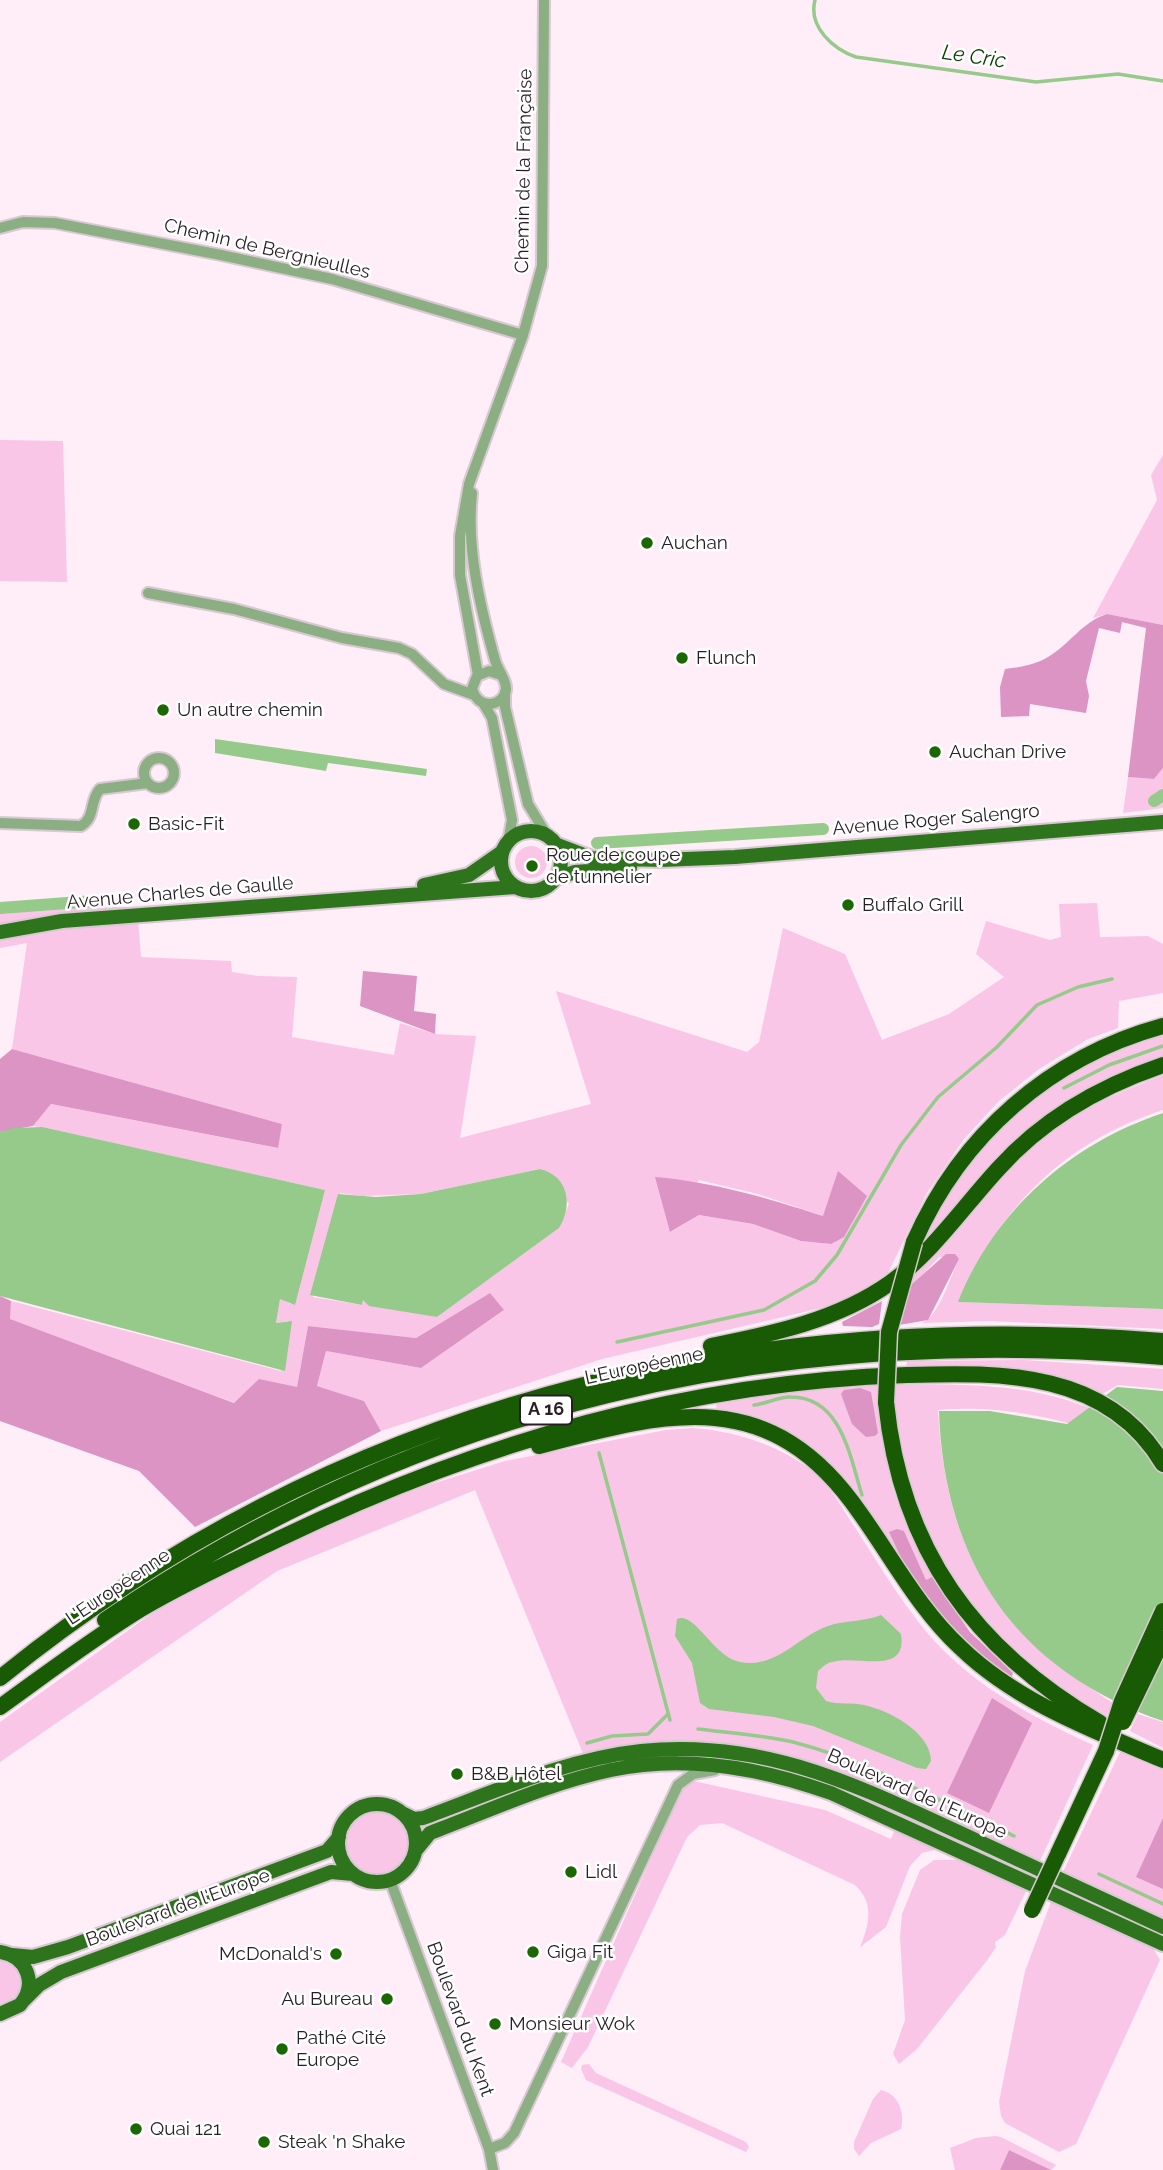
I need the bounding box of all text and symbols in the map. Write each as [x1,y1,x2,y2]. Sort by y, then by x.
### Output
water label: Le Cric [940,40,1008,74]
street label: Chemin de la Française [511,68,537,274]
street label: Chemin de Bergnieulles [162,214,372,284]
place label: Auchan [661,532,728,554]
marker: Auchan [639,535,655,551]
place label: Flunch [696,647,756,669]
marker: Flunch [674,650,690,666]
place label: Un autre chemin [177,699,323,721]
marker: Un autre chemin [155,702,171,718]
place label: Auchan Drive [949,741,1066,763]
marker: Auchan Drive [927,744,943,760]
street label: Avenue Roger Salengro [831,800,1041,840]
place label: Basic-Fit [148,813,224,835]
marker: Basic-Fit [126,816,142,832]
place label: Roue de coupe de tunnelier [546,844,680,888]
marker: Roue de coupe de tunnelier [524,858,540,874]
street label: Avenue Charles de Gaulle [66,872,294,914]
place label: Buffalo Grill [862,894,963,916]
marker: Buffalo Grill [840,897,856,913]
street label: L'Européenne [583,1342,705,1390]
road number: A 16 [520,1395,572,1424]
street label: L'Européenne [62,1544,174,1630]
street label: Boulevard de l'Europe [824,1744,1010,1844]
place label: B&B Hôtel [471,1763,561,1785]
marker: B&B Hôtel [449,1766,465,1782]
place label: Lidl [585,1861,617,1883]
street label: Boulevard de l'Europe [83,1864,273,1952]
marker: Lidl [563,1864,579,1880]
street label: Boulevard du Kent [421,1939,499,2099]
place label: Giga Fit [547,1941,613,1963]
place label: McDonald's [219,1943,322,1965]
marker: Giga Fit [525,1944,541,1960]
marker: McDonald's [328,1946,344,1962]
place label: Au Bureau [281,1988,373,2010]
marker: Au Bureau [379,1991,395,2007]
place label: Monsieur Wok [509,2013,635,2035]
marker: Monsieur Wok [487,2016,503,2032]
place label: Pathé Cité Europe [296,2027,386,2071]
marker: Pathé Cité Europe [274,2041,290,2057]
place label: Quai 121 [150,2118,221,2140]
marker: Quai 121 [128,2121,144,2137]
place label: Steak 'n Shake [278,2131,405,2153]
marker: Steak 'n Shake [256,2134,272,2150]

